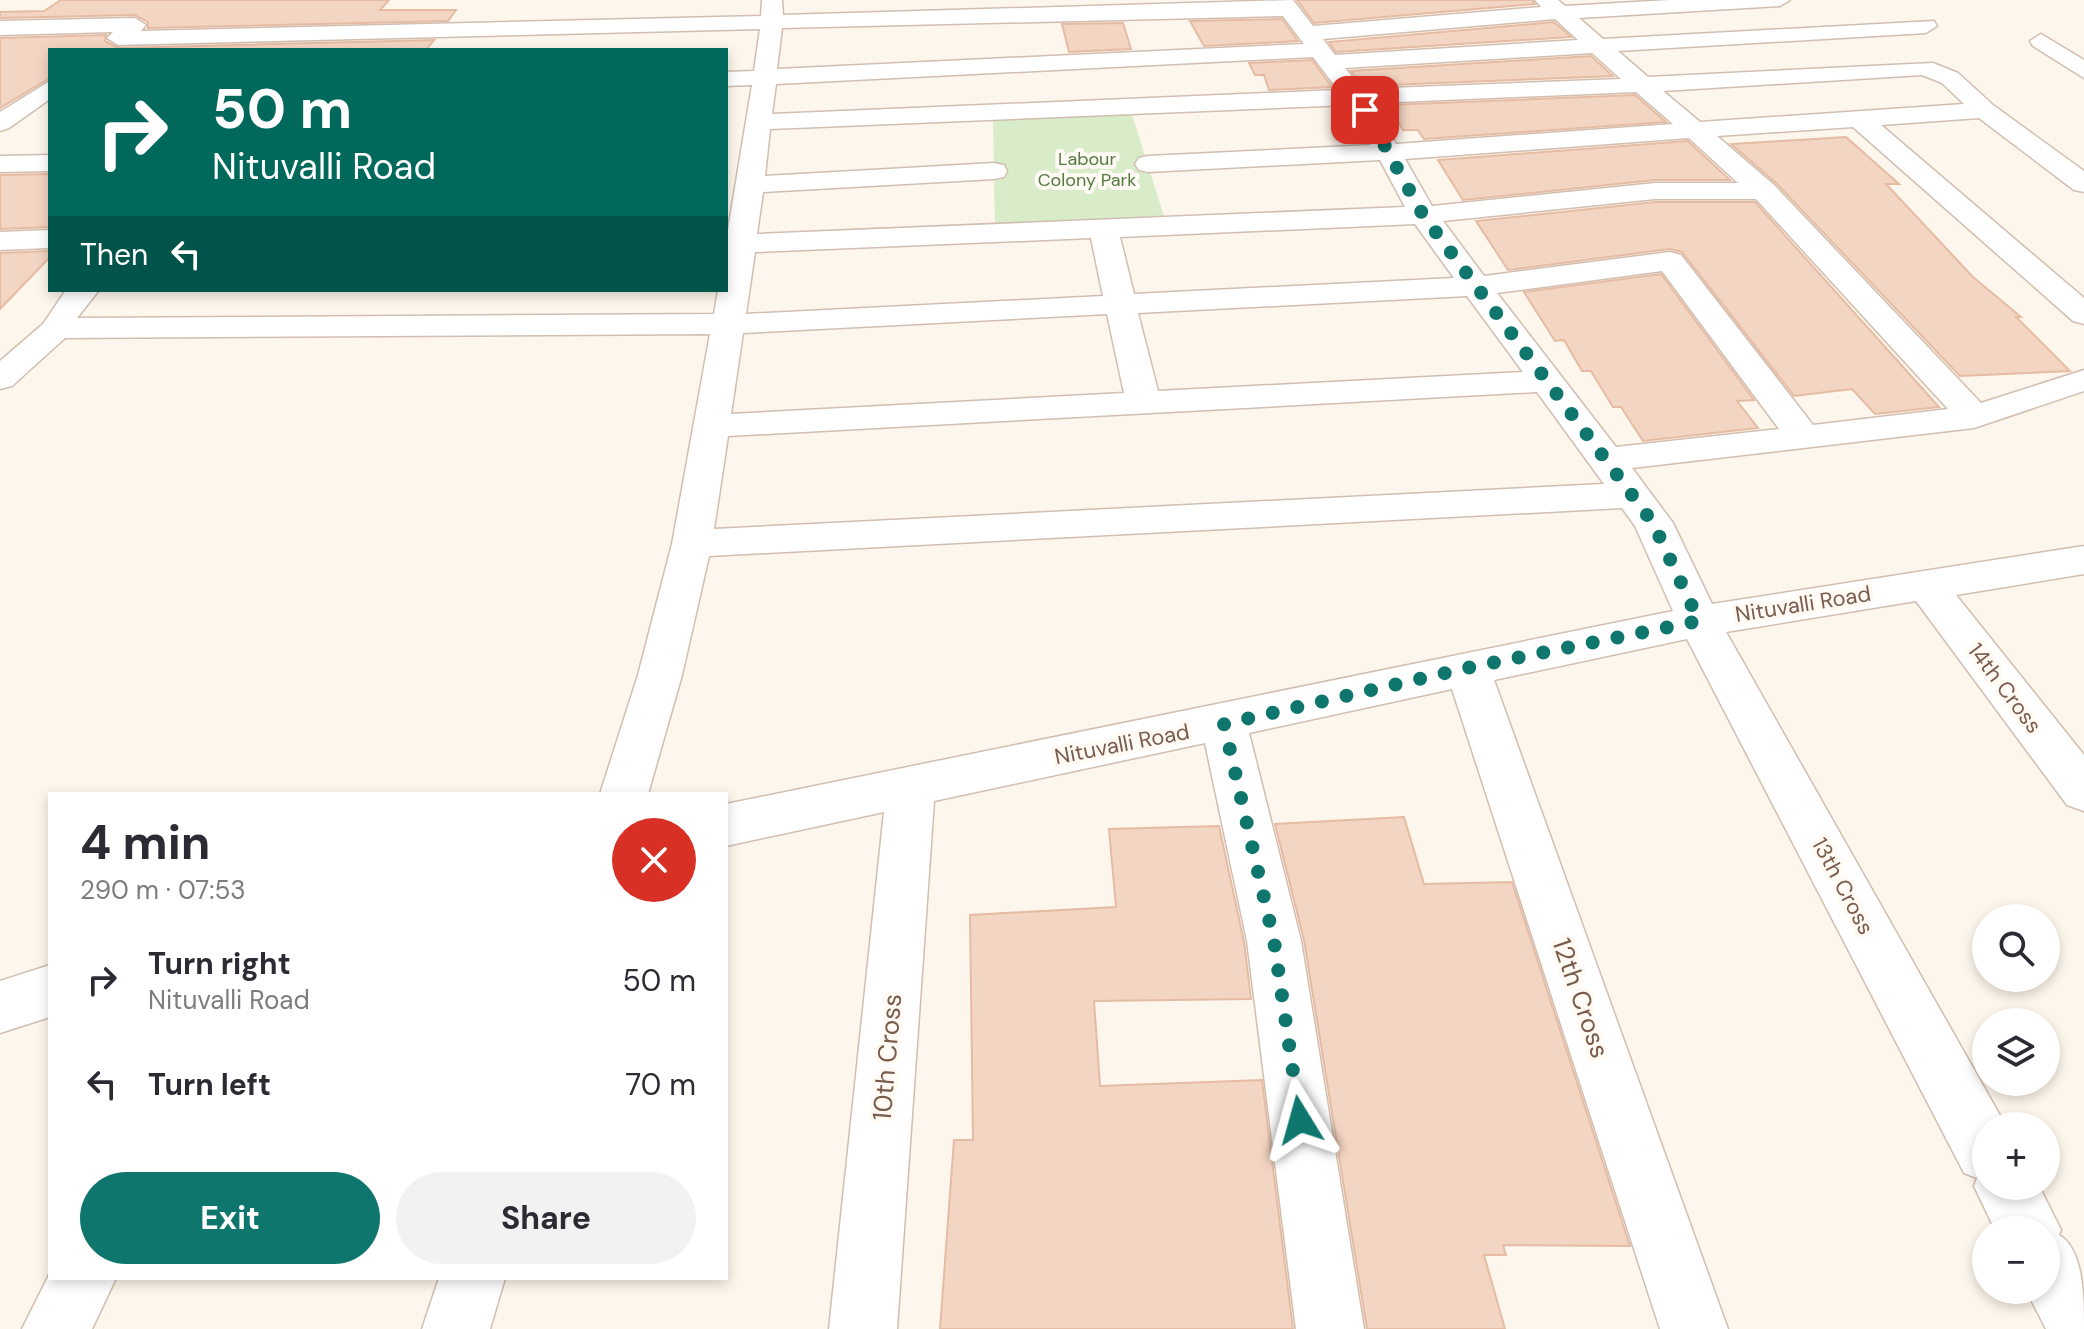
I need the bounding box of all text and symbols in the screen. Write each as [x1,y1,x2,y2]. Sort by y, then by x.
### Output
text: 50 m [212,72,352,145]
pin [1331,76,1399,144]
icon: right [80,80,184,184]
icon: arrive [1343,88,1387,132]
text: Nituvalli Road [212,143,436,190]
park label: Labour Colony Park [1038,147,1136,192]
icon: left [164,232,208,276]
text: Then [80,235,148,274]
street label: Nituvalli Road [1733,579,1873,629]
street label: 14th Cross [1962,637,2048,739]
street label: Nituvalli Road [1052,717,1192,771]
text: 4 min [80,811,210,874]
button: close [612,818,696,902]
street label: 13th Cross [1805,833,1881,939]
text: 290 m · 07:53 [80,873,246,907]
map controls [1972,904,2060,1304]
button: search [1972,904,2060,992]
street label: 12th Cross [1545,934,1617,1062]
text: Turn right [148,944,291,983]
icon: right [80,958,124,1002]
text: 50 m [622,961,696,1000]
text: Nituvalli Road [148,983,310,1017]
street label: 10th Cross [865,992,909,1122]
button: layers [1972,1008,2060,1096]
icon: left [80,1062,124,1106]
text: Turn left [148,1065,271,1104]
text: 70 m [625,1065,696,1104]
position arrow [1258,1078,1342,1162]
button: + [1972,1112,2060,1200]
button: Exit [80,1172,380,1264]
button: Share [396,1172,696,1264]
button: − [1972,1216,2060,1304]

